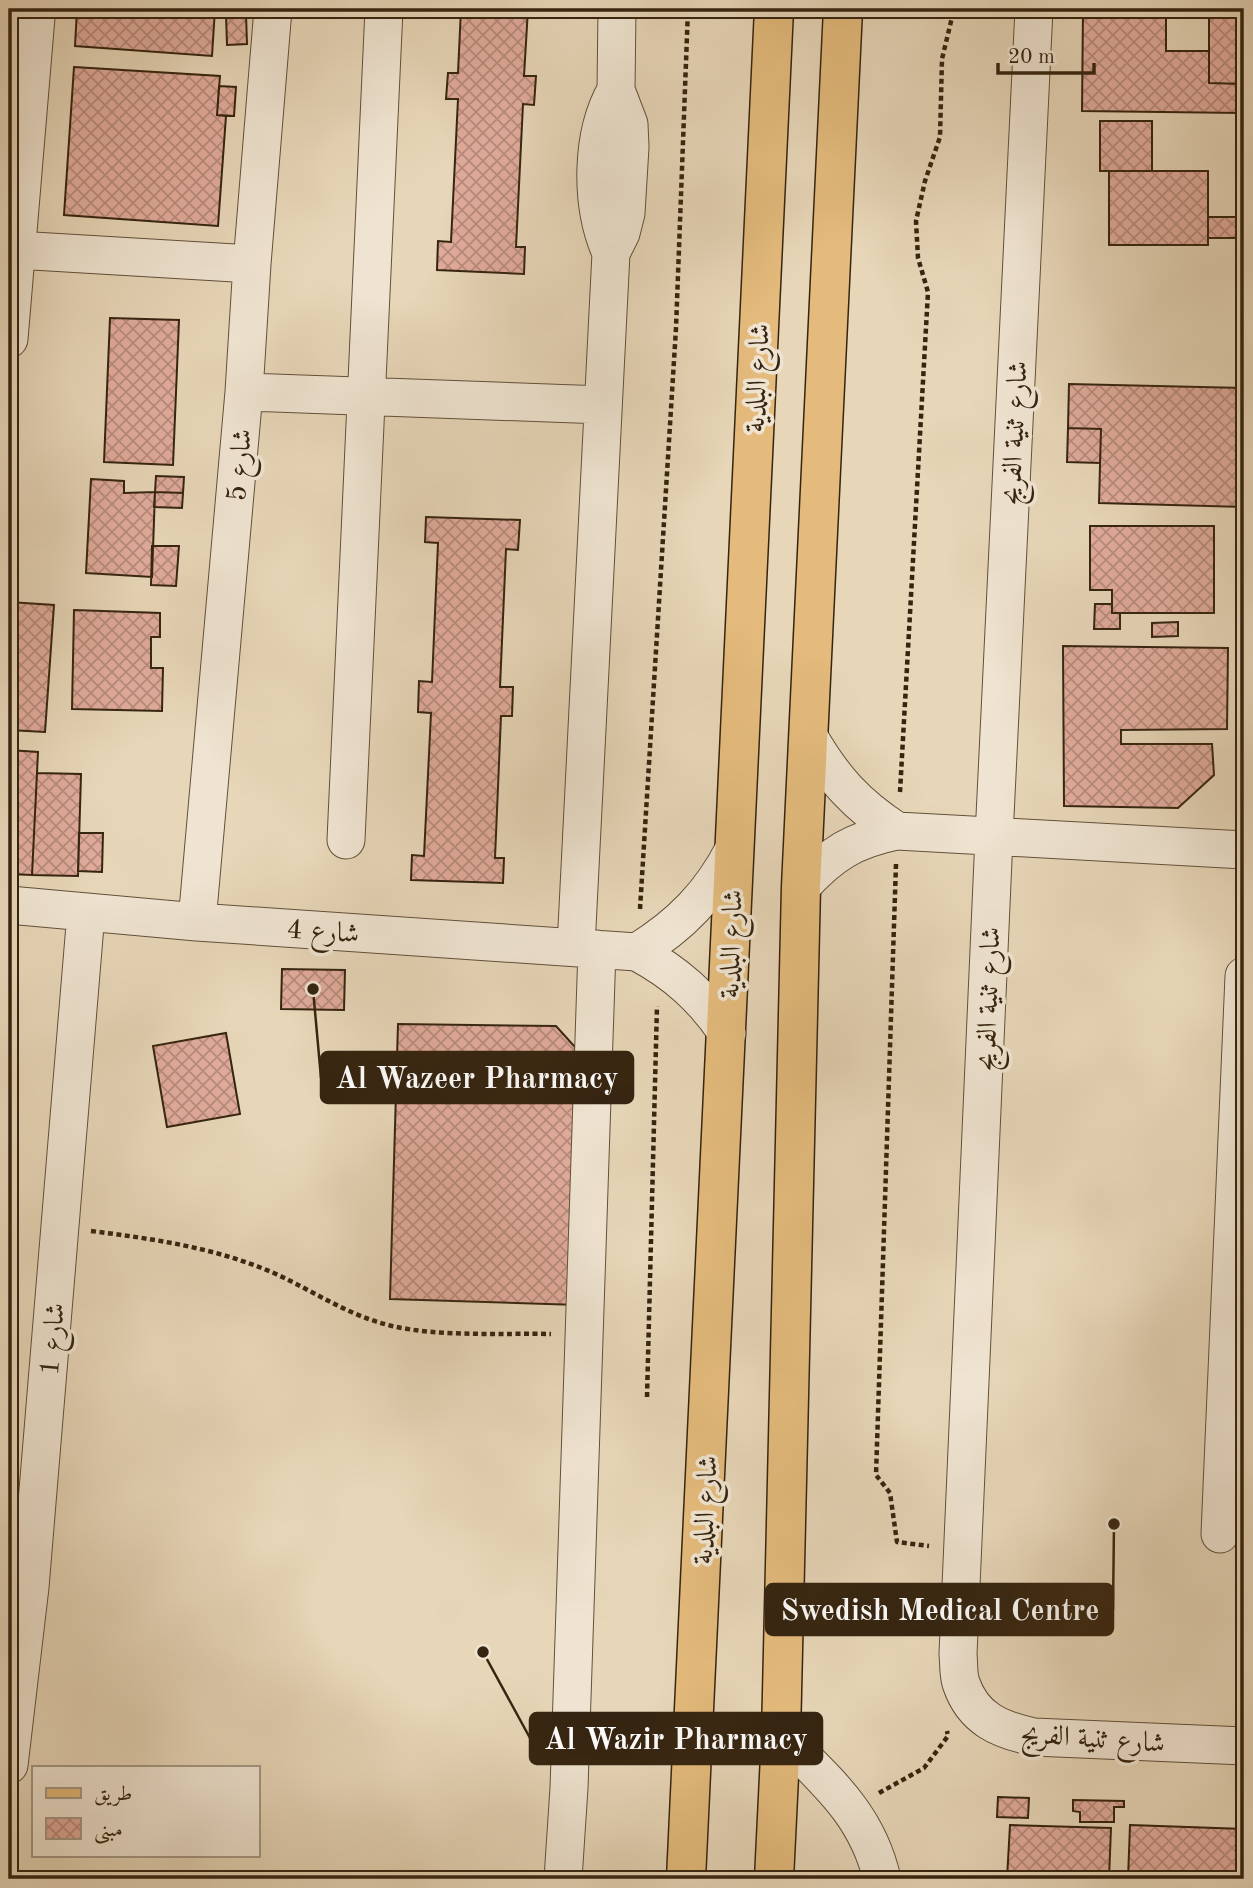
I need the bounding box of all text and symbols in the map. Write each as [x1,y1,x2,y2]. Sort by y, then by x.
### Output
scale bar [998,32,1094,76]
text: 20 m [1008,47,1055,68]
street label: شارع البلدية [742,323,783,434]
street label: شارع ثنية الفريج [998,360,1042,507]
street label: شارع 5 [224,428,265,503]
street label: شارع البلدية [717,889,756,999]
street label: شارع 4 [285,916,360,956]
street label: شارع ثنية الفريج [973,926,1015,1072]
callout: Al Wazeer Pharmacy [321,1052,633,1103]
text: Al Wazeer Pharmacy [335,1065,619,1095]
street label: شارع 1 [37,1302,78,1377]
street label: شارع البلدية [690,1455,731,1566]
callout: Swedish Medical Centre [766,1584,1113,1635]
text: Swedish Medical Centre [780,1597,1100,1627]
callout: Al Wazir Pharmacy [530,1713,822,1764]
street label: شارع ثنية الفريج [1019,1721,1166,1767]
text: Al Wazir Pharmacy [544,1726,808,1756]
legend [32,1766,259,1856]
text: طريق [94,1784,132,1806]
text: مبنى [94,1820,123,1844]

